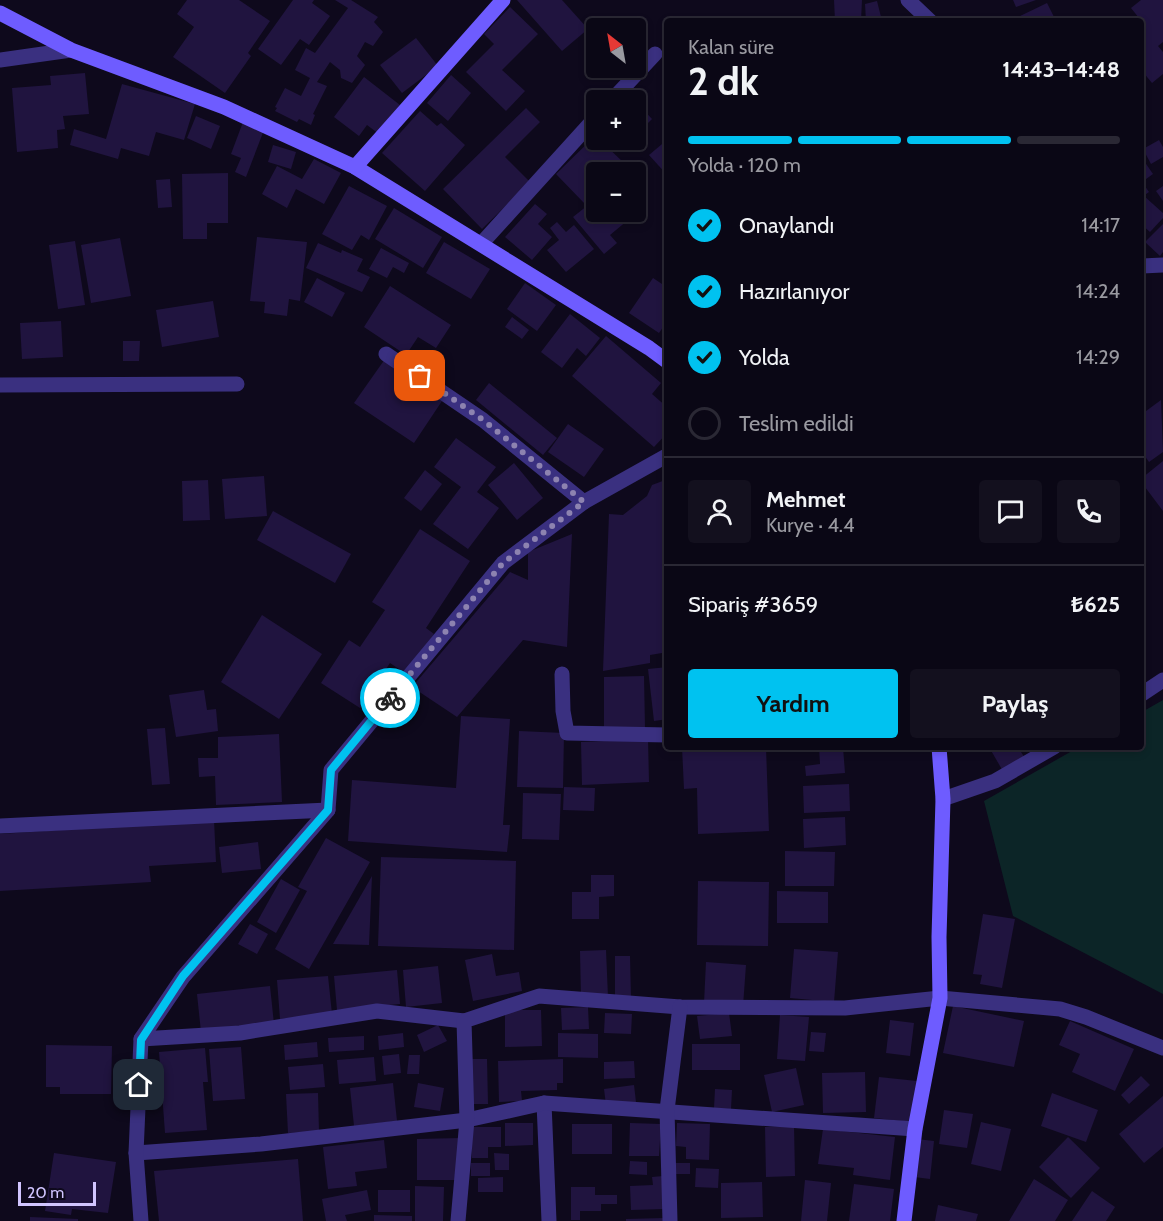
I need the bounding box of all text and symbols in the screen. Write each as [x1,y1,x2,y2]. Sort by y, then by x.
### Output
north arrow [586,18,646,78]
map controls [586,18,646,222]
text: Kalan süre [688,35,774,59]
text: 14:43–14:48 [1002,56,1120,83]
text: 2 dk [688,57,759,105]
button: + [586,90,646,150]
text: Yolda · 120 m [688,153,801,177]
button: − [586,162,646,222]
icon: check [688,209,721,242]
text: Onaylandı [739,212,834,239]
text: 14:17 [1081,213,1120,237]
icon: check [688,275,721,308]
text: Hazırlanıyor [739,278,850,305]
text: 14:24 [1076,279,1120,303]
icon: check [688,341,721,374]
text: Yolda [739,344,790,371]
text: 14:29 [1076,345,1120,369]
pin [394,350,445,401]
icon: bag [403,359,436,392]
text: Teslim edildi [739,410,854,437]
button: person [688,480,751,543]
button: chat [979,480,1042,543]
button: phone [1057,480,1120,543]
text: Mehmet [766,486,846,513]
text: Kurye · 4.4 [766,513,855,537]
text: Sipariş #3659 [688,591,818,618]
text: ₺625 [1071,591,1120,618]
courier [360,668,420,728]
button: Yardım [688,669,898,738]
button: Paylaş [910,669,1120,738]
icon: bike [374,682,407,715]
pin [113,1059,164,1110]
icon: home [122,1068,155,1101]
scale bar [18,1179,96,1206]
text: 20 m [27,1183,64,1202]

